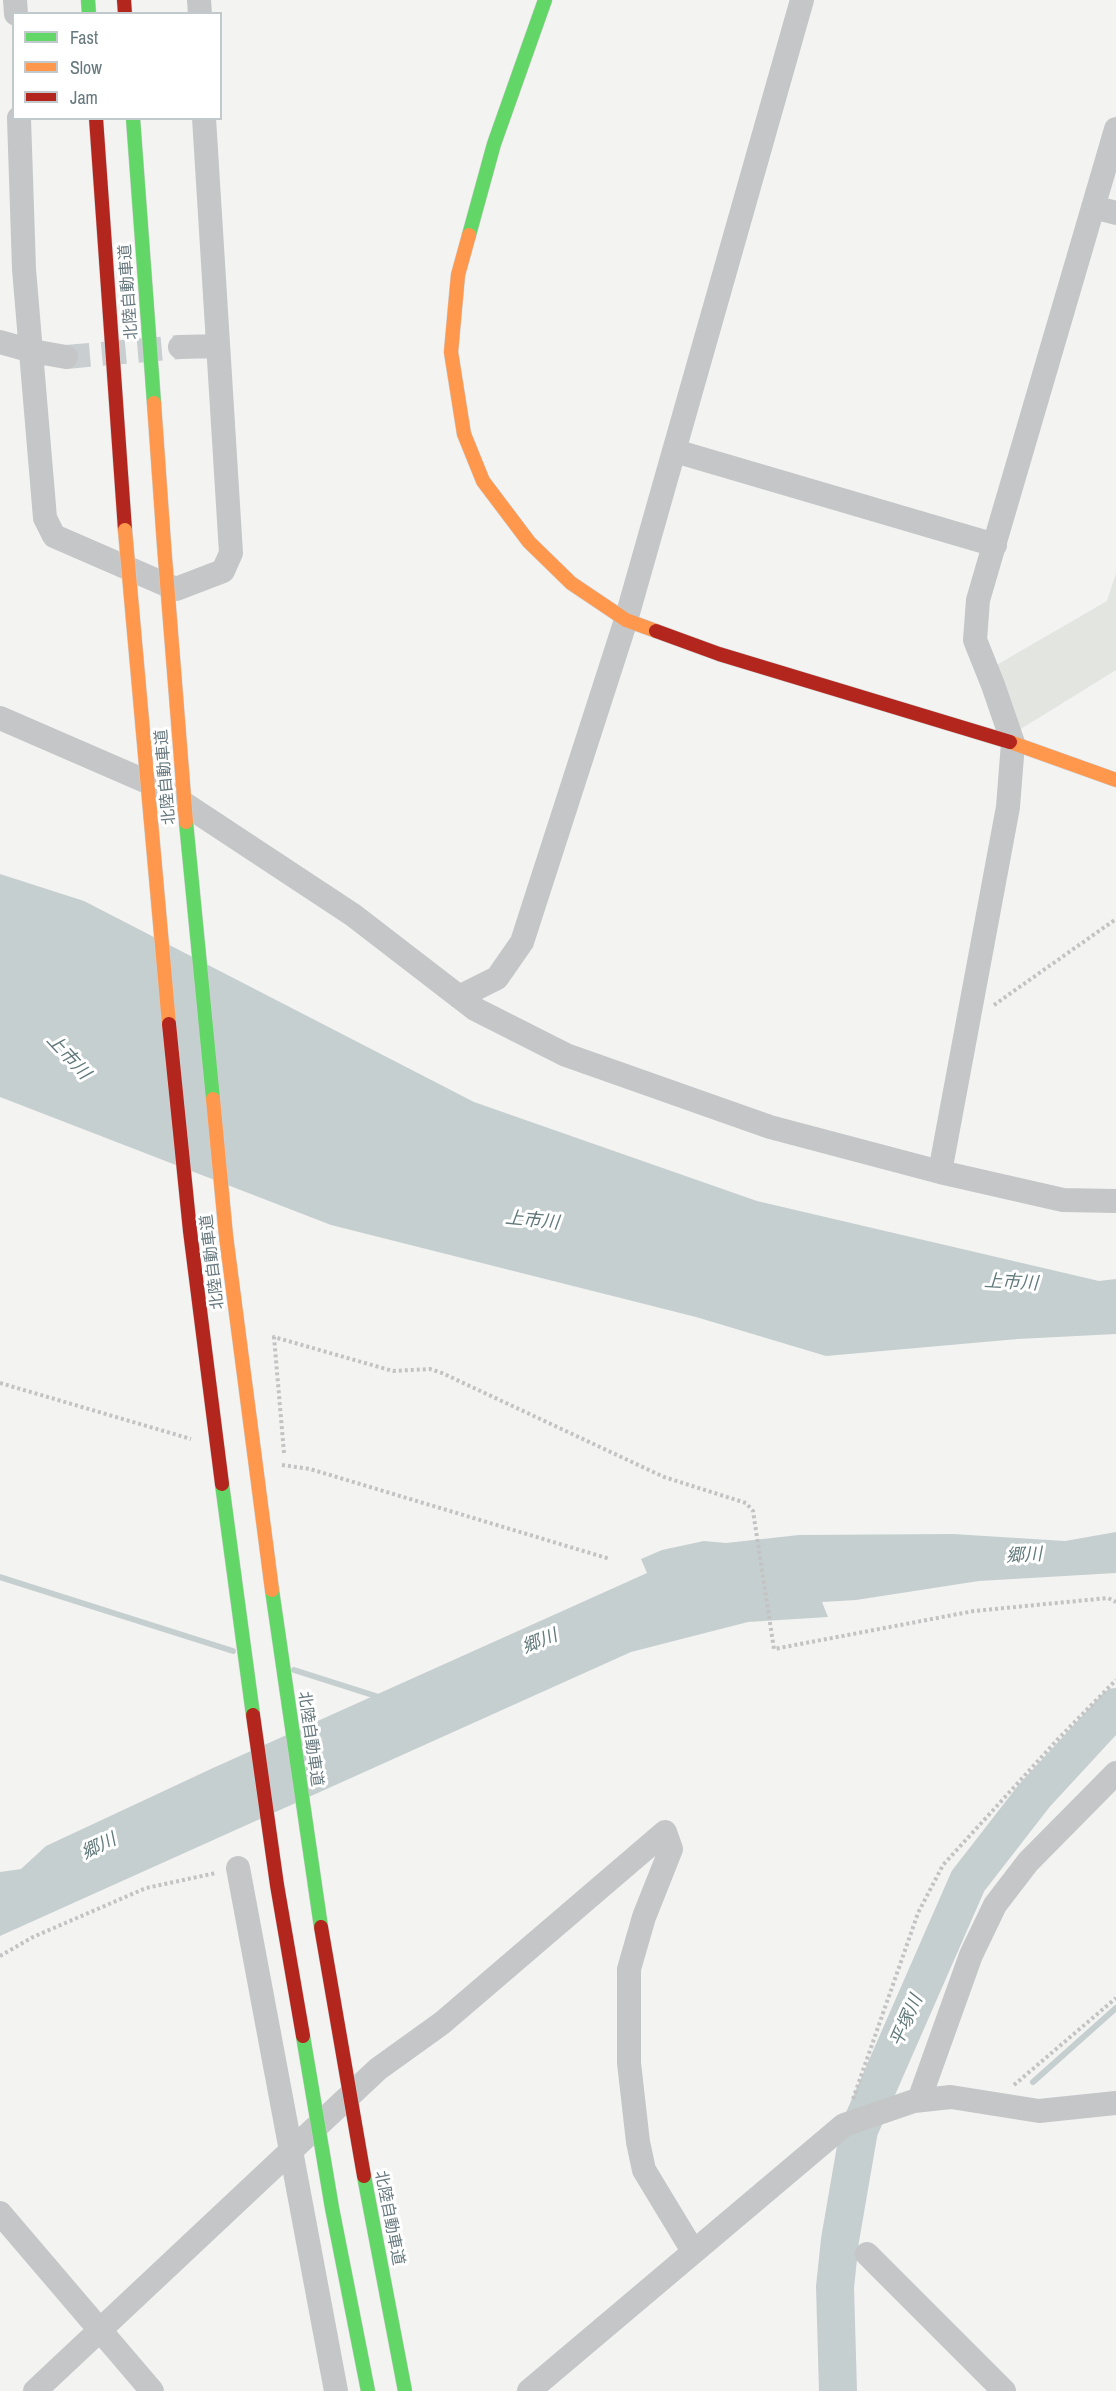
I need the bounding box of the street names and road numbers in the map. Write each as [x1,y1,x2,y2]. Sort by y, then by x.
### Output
street label: 北陸自動車道 [116,243,142,341]
street label: 北陸自動車道 [152,728,180,826]
street label: 北陸自動車道 [198,1213,228,1311]
street label: 北陸自動車道 [294,1690,326,1788]
street label: 北陸自動車道 [370,2169,408,2267]

